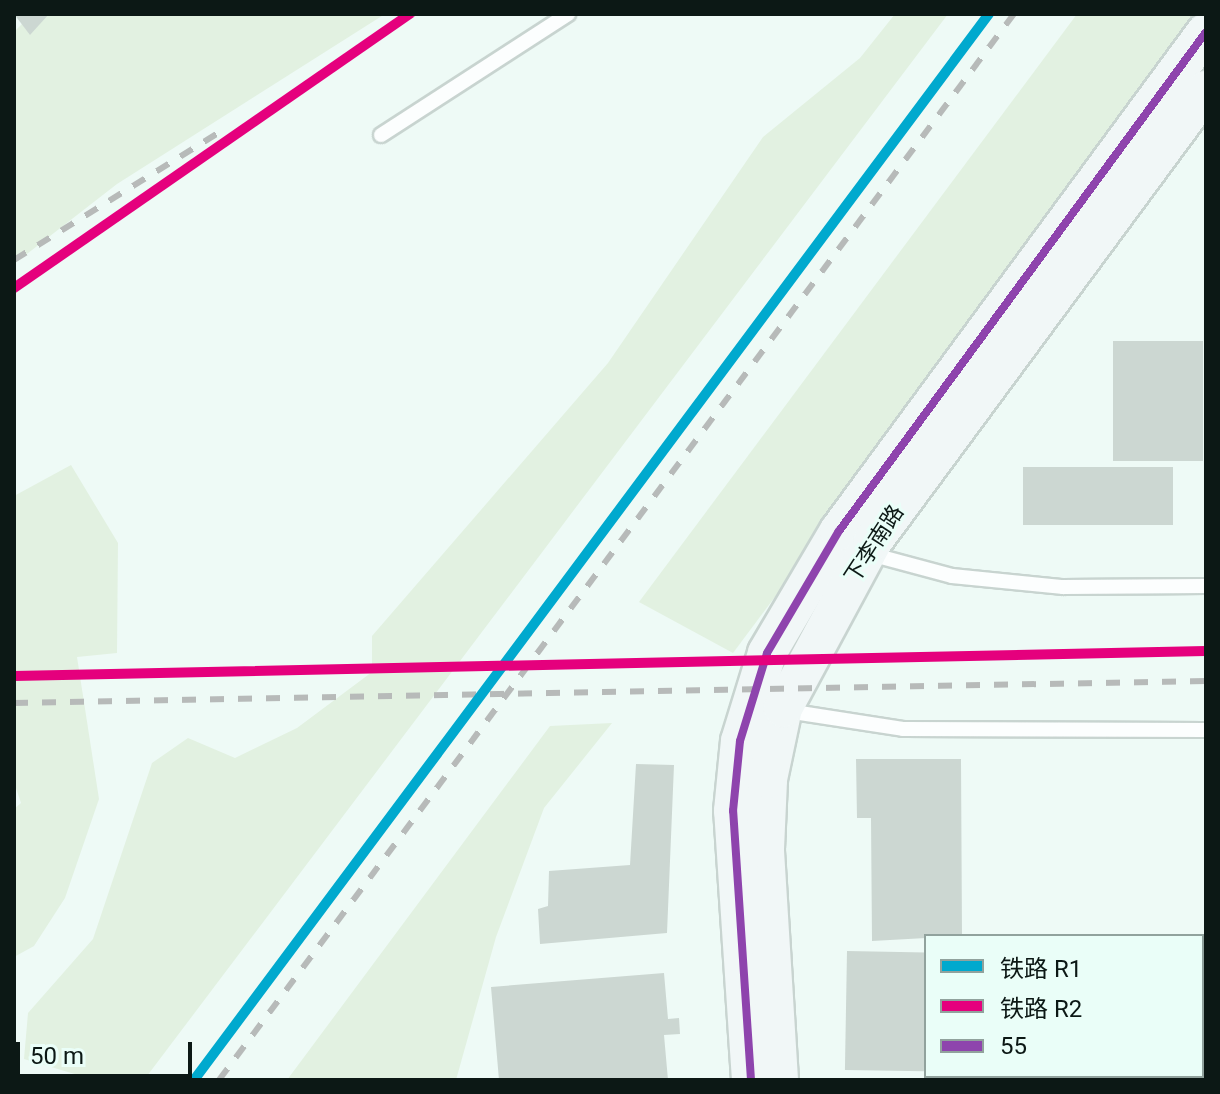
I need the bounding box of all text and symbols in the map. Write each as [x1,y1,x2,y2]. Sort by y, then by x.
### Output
street label: 下李南路 [839,500,909,588]
legend [924,934,1204,1078]
text: 铁路 R1 [1000,955,1082,983]
text: 铁路 R2 [1000,995,1082,1023]
scale bar [20,1026,196,1076]
text: 55 [1000,1032,1027,1060]
text: 50 m [30,1042,84,1070]

